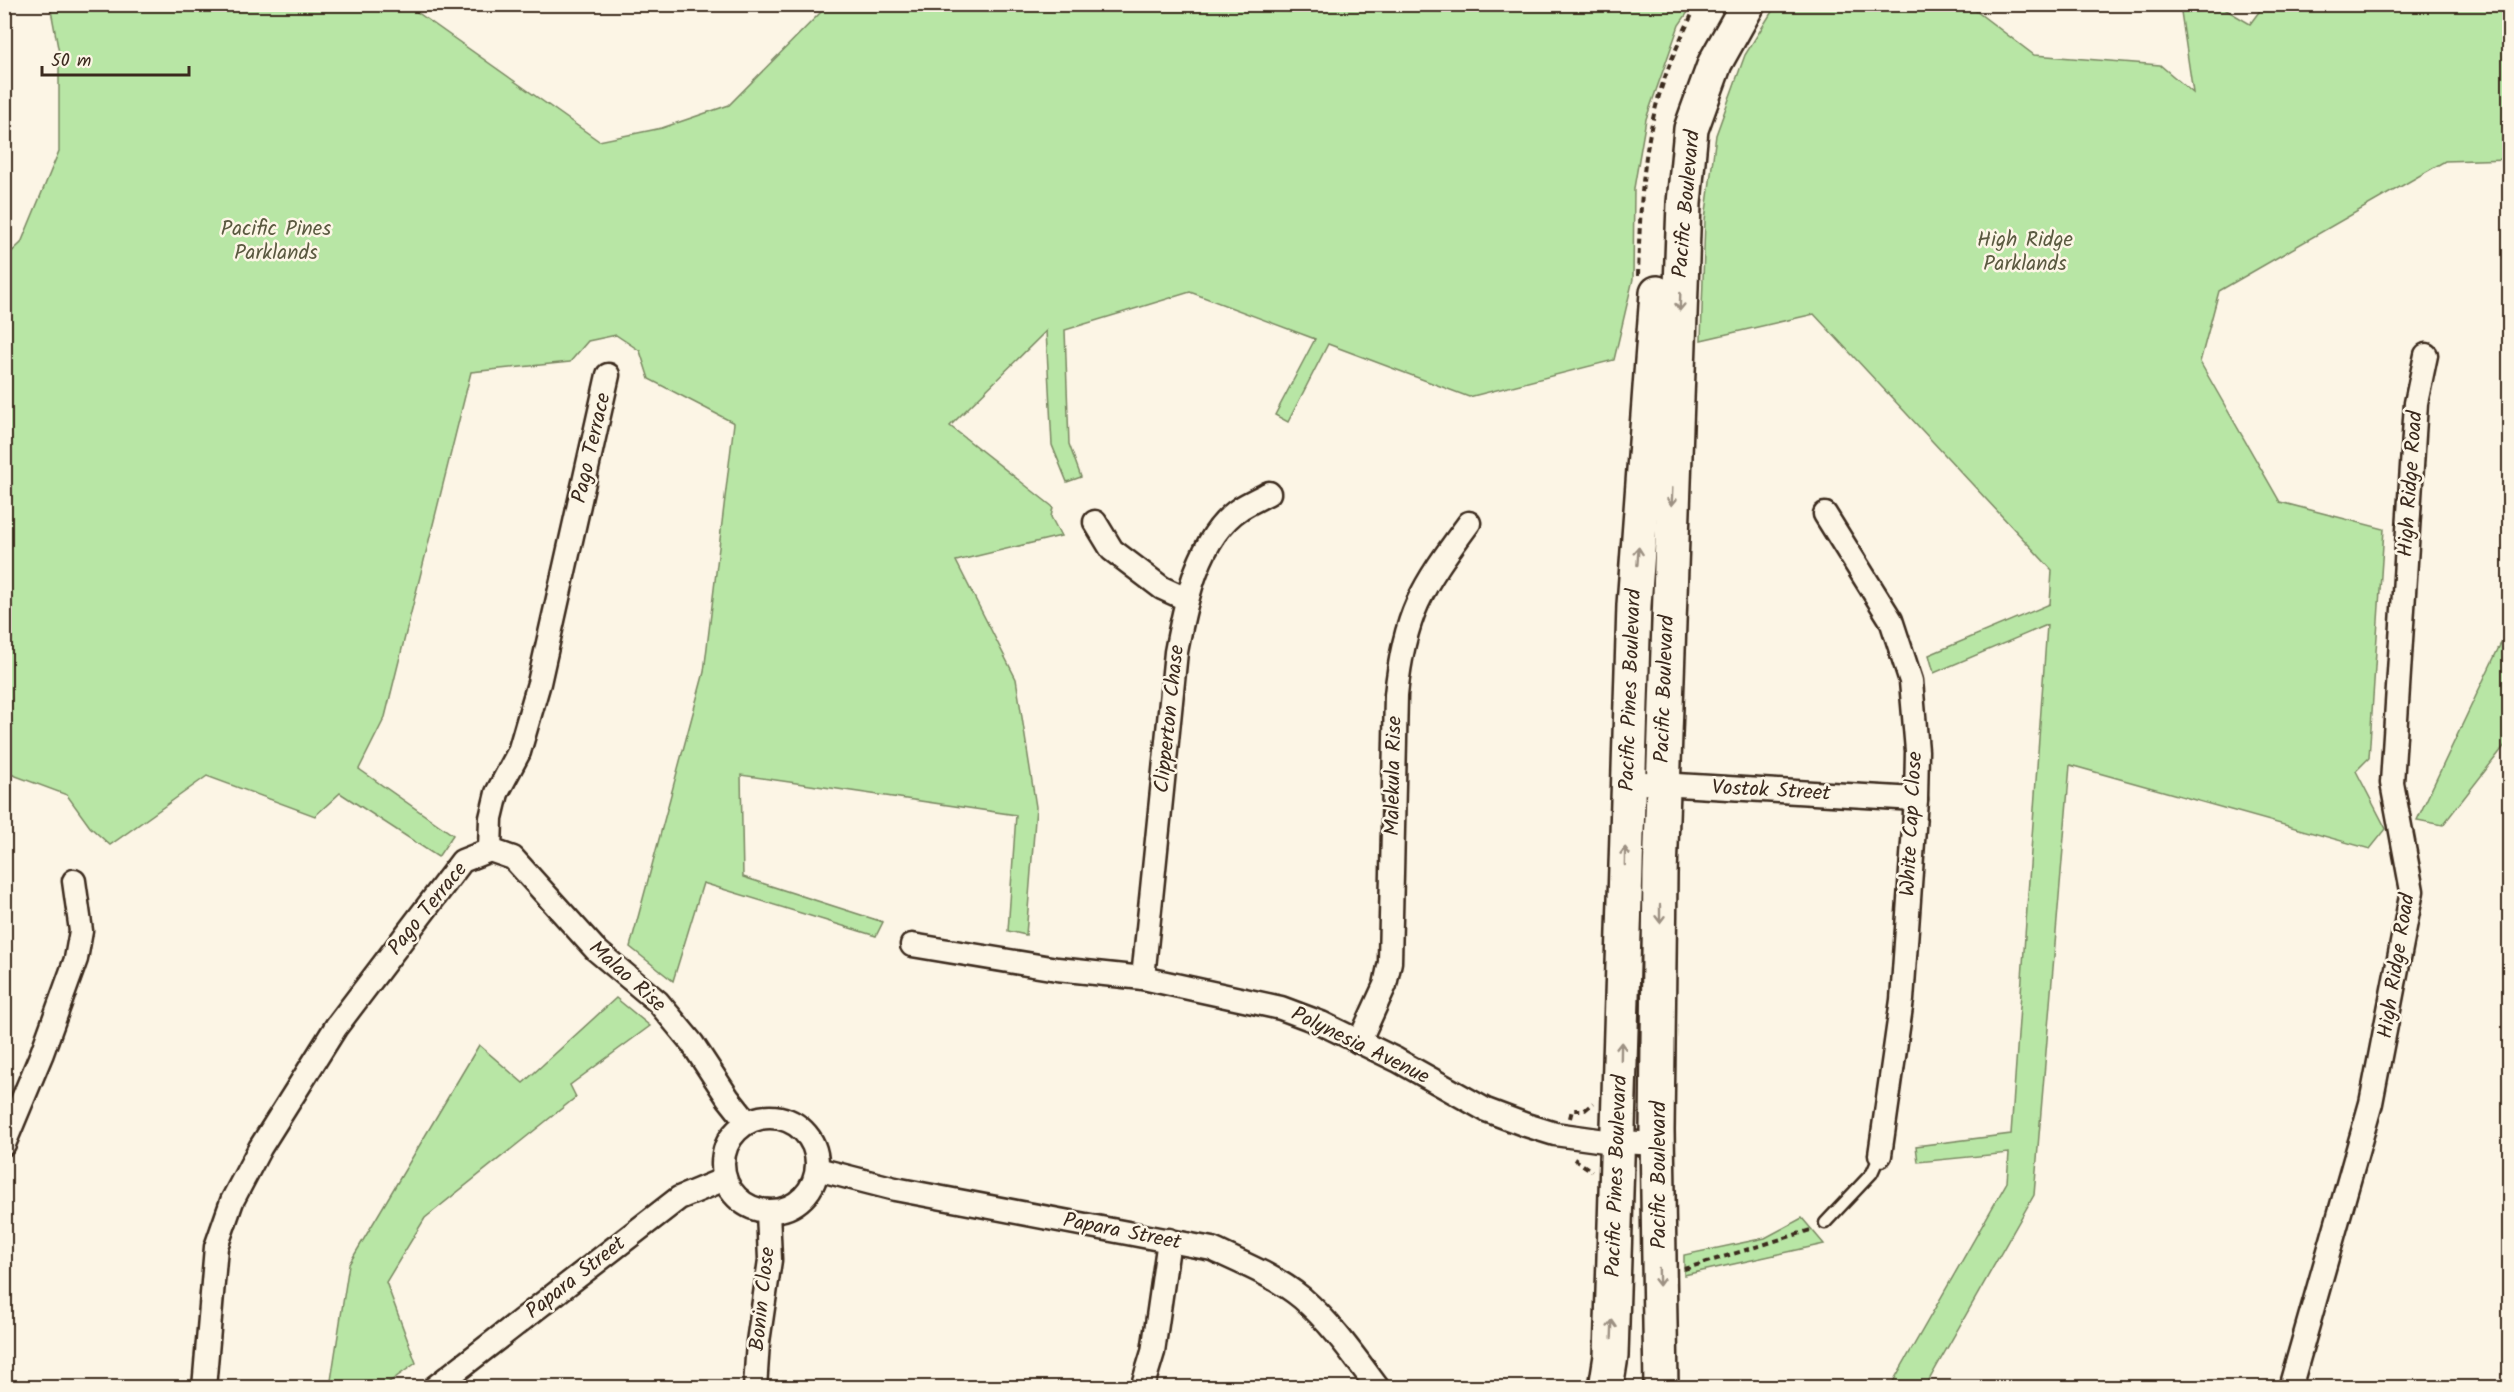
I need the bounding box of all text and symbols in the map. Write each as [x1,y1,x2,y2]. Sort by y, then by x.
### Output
scale bar [42,39,189,77]
text: 50 m [51,47,91,76]
street label: Pacific Boulevard [1664,128,1710,279]
park label: Pacific Pines Parklands [221,213,331,270]
park label: High Ridge Parklands [1977,224,2073,281]
one-way arrow [1674,291,1685,311]
street label: Pago Terrace [563,389,621,506]
street label: High Ridge Road [2389,409,2433,558]
one-way arrow [1667,486,1678,506]
one-way arrow [1632,546,1643,566]
street label: Pacific Pines Boulevard [1611,588,1651,792]
street label: Pacific Boulevard [1646,614,1684,764]
street label: Clipperton Chase [1146,643,1194,795]
street label: Malekula Rise [1376,715,1412,836]
street label: White Cap Close [1892,750,1932,897]
street label: Vostok Street [1711,771,1832,811]
one-way arrow [1620,846,1631,866]
street label: Pago Terrace [380,855,477,963]
street label: High Ridge Road [2369,891,2425,1041]
one-way arrow [1654,904,1666,924]
street label: Malao Rise [581,933,674,1021]
street label: Polynesia Avenue [1285,998,1435,1094]
one-way arrow [1615,1041,1627,1061]
street label: Pacific Pines Boulevard [1597,1074,1637,1278]
street label: Pacific Boulevard [1643,1100,1676,1249]
street label: Papara Street [1060,1204,1185,1260]
street label: Papara Street [519,1228,634,1328]
street label: Bonin Close [741,1245,785,1353]
one-way arrow [1653,1267,1665,1287]
one-way arrow [1607,1320,1618,1340]

